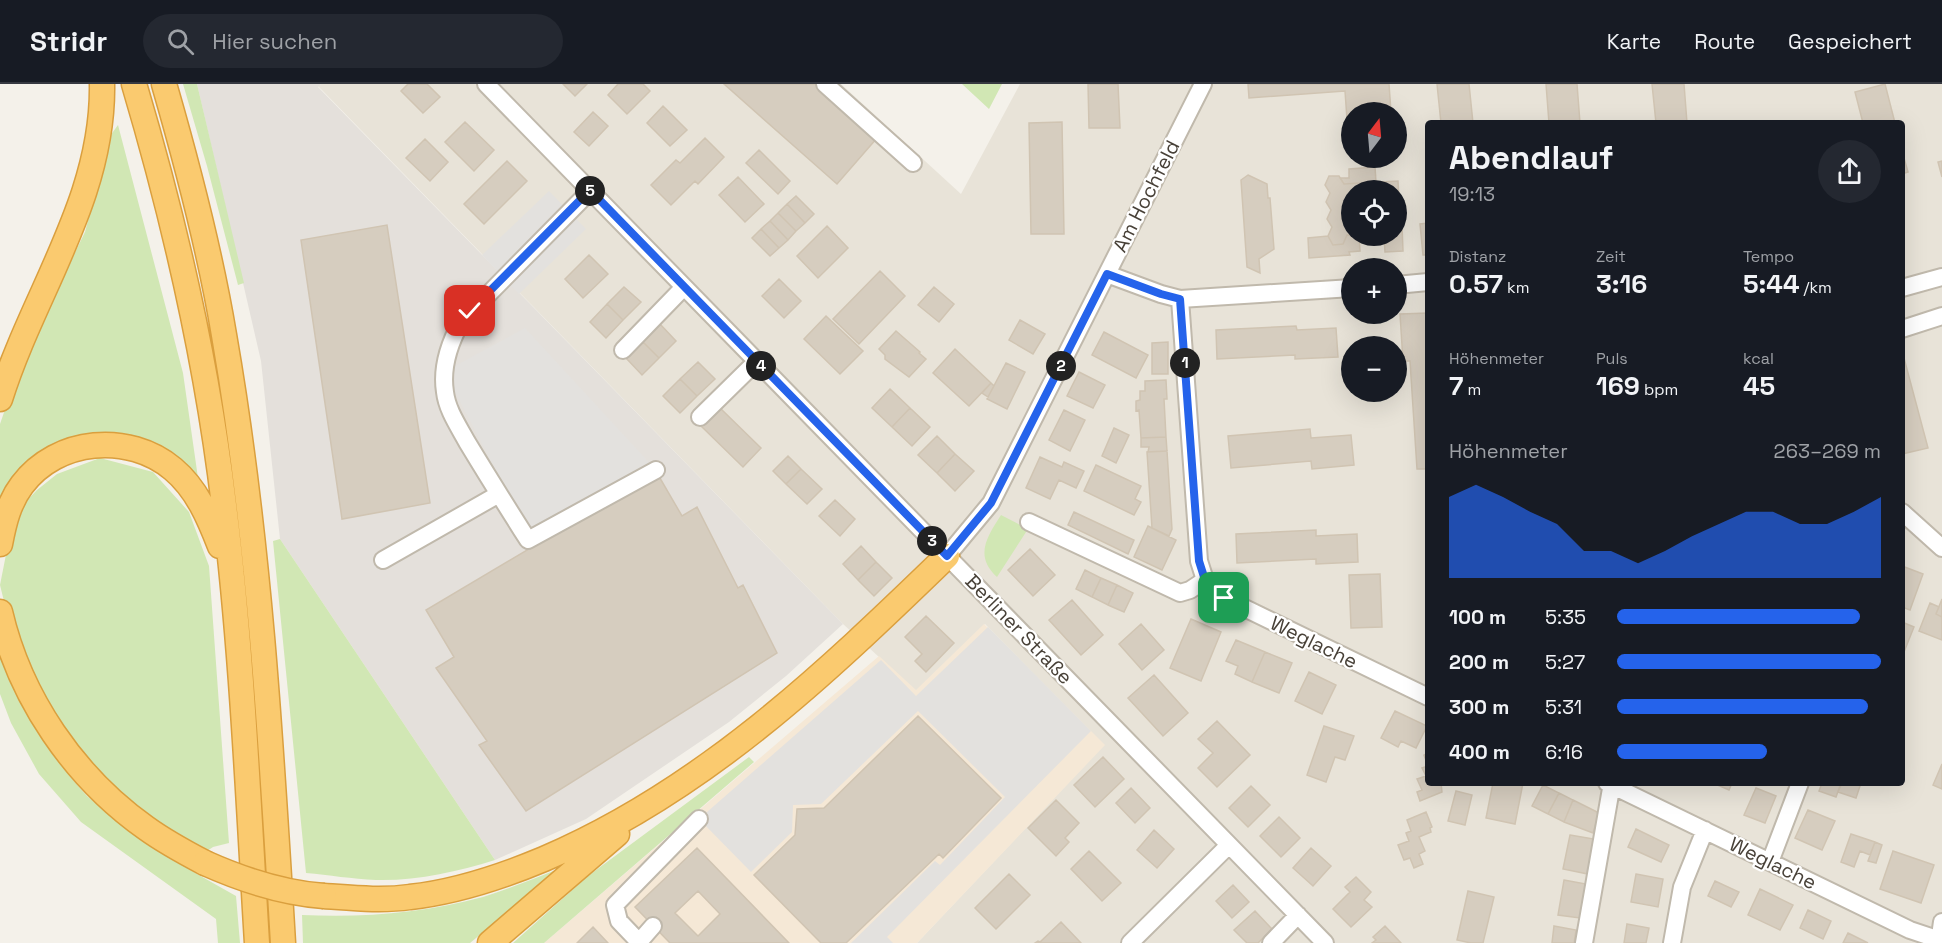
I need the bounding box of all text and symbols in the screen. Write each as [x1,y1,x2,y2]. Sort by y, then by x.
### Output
search box [143,14,563,68]
text: Stridr [30,23,107,59]
icon: search [164,25,197,58]
text: Hier suchen [212,27,337,55]
text: Karte [1607,28,1661,55]
text: Route [1694,28,1755,55]
text: Gespeichert [1788,28,1912,55]
north arrow [1341,102,1407,168]
map controls [1341,102,1407,402]
street label: Am Hochfeld [1107,136,1185,256]
text: Abendlauf [1449,137,1614,179]
button: share [1818,140,1881,203]
pin: 5 [575,176,605,206]
text: 5 [585,180,595,201]
button: locate [1341,180,1407,246]
text: 19:13 [1449,181,1495,207]
text: Distanz [1449,246,1506,267]
text: Zeit [1596,246,1626,267]
text: Tempo [1743,246,1794,267]
button: + [1341,258,1407,324]
text: 0.57 [1449,267,1503,301]
text: 3:16 [1596,267,1647,301]
text: 5:44 [1743,267,1799,301]
text: km [1503,277,1529,298]
text: /km [1799,277,1832,298]
pin [444,285,495,336]
icon: check [453,294,486,327]
button: − [1341,336,1407,402]
pin: 1 [1170,348,1200,378]
text: Höhenmeter [1449,348,1544,369]
text: Puls [1596,348,1628,369]
text: kcal [1743,348,1774,369]
pin: 4 [746,351,776,381]
pin: 2 [1046,351,1076,381]
text: 1 [1181,352,1189,373]
text: 4 [756,355,766,376]
text: 2 [1056,355,1066,376]
text: 7 [1449,369,1463,403]
text: 169 [1596,369,1640,403]
text: 45 [1743,369,1775,403]
text: m [1463,379,1481,400]
text: bpm [1640,379,1678,400]
text: Höhenmeter [1449,438,1568,464]
text: 263–269 m [1774,438,1881,464]
pin: 3 [917,526,947,556]
text: 3 [927,530,937,551]
street label: Berliner Straße [960,568,1078,690]
pin [1198,572,1249,623]
icon: arrive [1207,581,1240,614]
text: 100 m [1449,604,1506,630]
text: 5:35 [1545,604,1586,630]
street label: Weglache [1266,610,1362,674]
text: 200 m [1449,649,1509,675]
text: 5:27 [1545,649,1585,675]
text: 300 m [1449,694,1509,720]
text: 5:31 [1545,694,1582,720]
text: 400 m [1449,739,1510,765]
text: 6:16 [1545,739,1583,765]
street label: Weglache [1725,831,1821,895]

